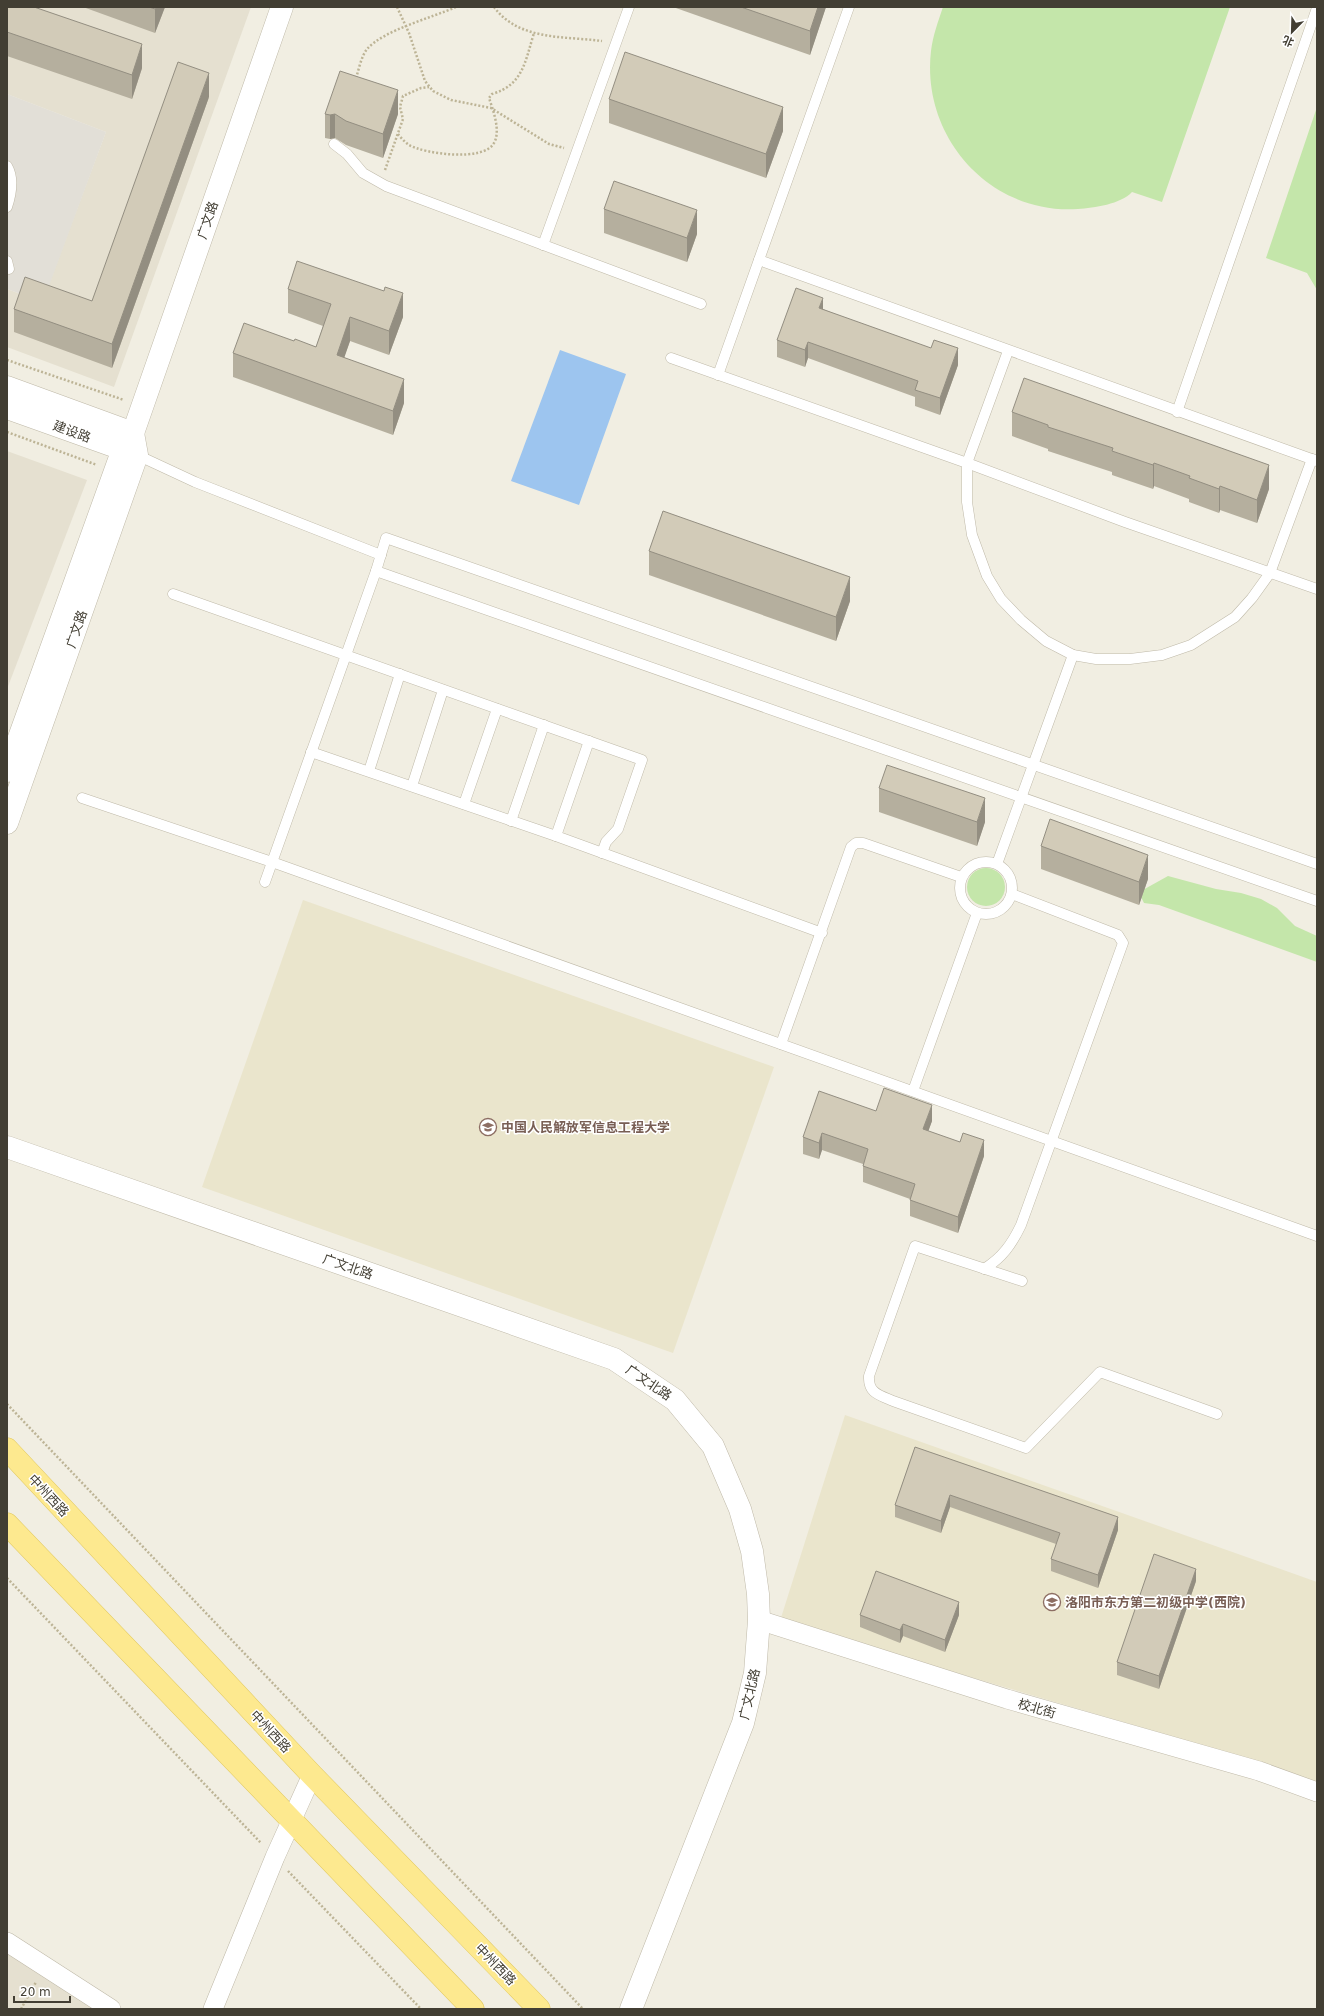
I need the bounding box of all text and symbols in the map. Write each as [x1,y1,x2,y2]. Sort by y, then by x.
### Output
north arrow [1272,12,1312,52]
text: 北 [1281,33,1296,49]
street label: 广文路 [194,199,221,241]
street label: 建设路 [51,418,93,445]
street label: 广文路 [63,608,90,650]
school or university icon: 中国人民解放军信息工程大学 [478,1117,498,1137]
place label: 中国人民解放军信息工程大学 [501,1120,670,1135]
street label: 广文北路 [321,1251,375,1282]
street label: 广文北路 [623,1362,674,1403]
street label: 中州西路 [25,1471,72,1519]
school or university icon: 洛阳市东方第二初级中学(西院) [1042,1592,1062,1612]
place label: 洛阳市东方第二初级中学(西院) [1065,1595,1246,1610]
street label: 广文北路 [736,1667,763,1721]
street label: 校北街 [1016,1696,1058,1721]
street label: 中州西路 [247,1707,294,1755]
street label: 中州西路 [472,1940,519,1988]
scale bar [14,1978,70,2004]
text: 20 m [20,1985,51,1999]

